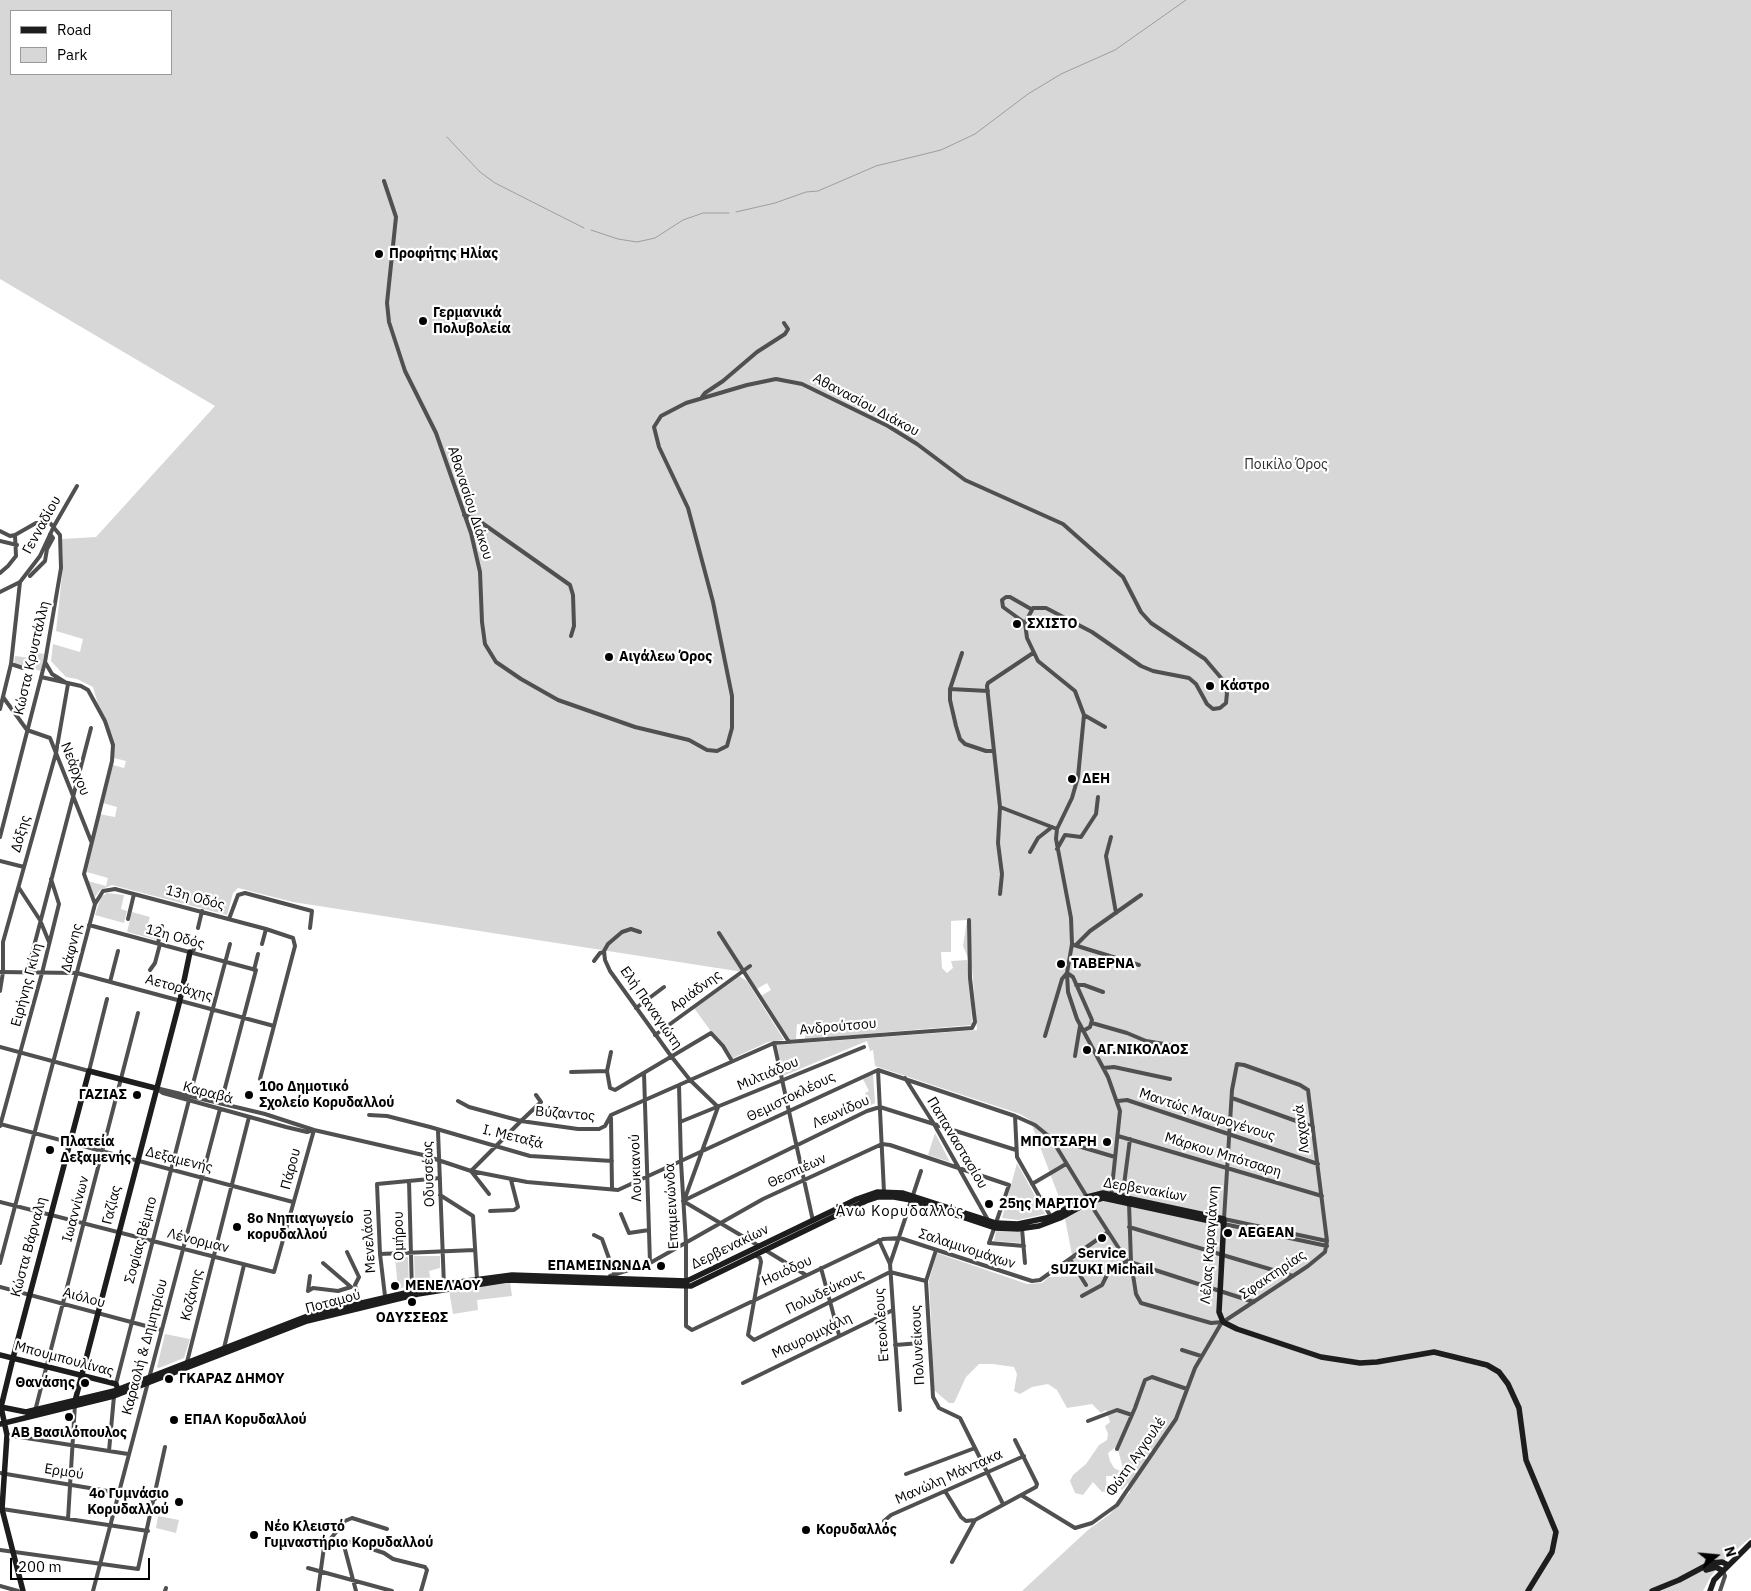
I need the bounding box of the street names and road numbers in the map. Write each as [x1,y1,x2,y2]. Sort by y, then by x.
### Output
street label: Αθανασίου Διάκου [810,370,922,440]
street label: Αθανασίου Διάκου [444,444,496,562]
street label: Γενναδίου [19,493,65,557]
street label: Κώστα Κρυστάλλη [11,599,53,717]
street label: Νεάρχου [57,740,93,798]
street label: Δόξης [8,813,34,855]
street label: 13η Οδός [164,882,226,914]
street label: 12η Οδός [144,921,206,953]
street label: Δάφνης [58,922,86,974]
street label: Ειρήνης Γκίνη [8,941,46,1029]
street label: Ελή Παναγιώτη [616,963,686,1053]
street label: Αριάδνης [667,967,725,1015]
street label: Αετοράχης [143,971,215,1005]
street label: Ανδρούτσου [799,1015,877,1039]
street label: Μιλτιάδου [735,1053,801,1095]
street label: Θεμιστοκλέους [744,1068,838,1126]
street label: Καραβά [181,1078,235,1108]
street label: Μαντώς Μαυρογένους [1137,1085,1277,1145]
street label: Λεωνίδου [810,1092,872,1132]
street label: Παπαναστασίου [923,1094,991,1192]
street label: Βύζαντος [534,1103,596,1125]
street label: Λαχανά [1291,1103,1313,1155]
street label: Ι. Μεταξά [481,1121,545,1153]
street label: Μάρκου Μπότσαρη [1162,1129,1284,1181]
street label: Λουκιανού [626,1134,646,1202]
street label: Οδυσσέως [419,1141,439,1207]
street label: Δεξαμενής [144,1144,214,1176]
street label: Πάρου [277,1146,305,1192]
street label: Θεσπιέων [765,1150,829,1192]
street label: Επαμεινώνδα [661,1162,683,1250]
street label: Ιωαννίνων [59,1174,93,1244]
street label: Δερβενακίων [1102,1174,1188,1206]
street label: Γαζίας [99,1184,125,1226]
street label: Λέλας Καραγιάννη [1197,1185,1223,1305]
street label: Κώστα Βάρναλη [8,1195,50,1299]
street label: Σοφίας Βέμπο [121,1195,161,1285]
street label: Μενελάου [358,1208,380,1274]
street label: Ομήρου [390,1211,408,1261]
street label: Δερβενακίων [688,1221,772,1273]
street label: Λένορμαν [165,1225,231,1257]
street label: Σαλαμινομάχων [916,1225,1018,1273]
street label: Σφακτηρίας [1237,1247,1309,1303]
street label: Ησιόδου [759,1252,815,1290]
street label: Πολυδεύκους [783,1266,867,1318]
street label: Κοζάνης [177,1267,207,1323]
street label: Καραολή & Δημητρίου [119,1277,171,1417]
street label: Αιόλου [61,1284,107,1312]
street label: Ποταμού [303,1287,363,1317]
street label: Ετεοκλέους [871,1288,893,1362]
street label: Πολυνείκους [908,1304,928,1386]
street label: Μαυρομιχάλη [769,1309,855,1363]
street label: Μπουμπουλίνας [13,1338,115,1380]
street label: Φώτη Αγγουλέ [1103,1414,1169,1500]
street label: Μανώλη Μάντακα [893,1446,1005,1508]
street label: Ερμού [43,1461,85,1483]

